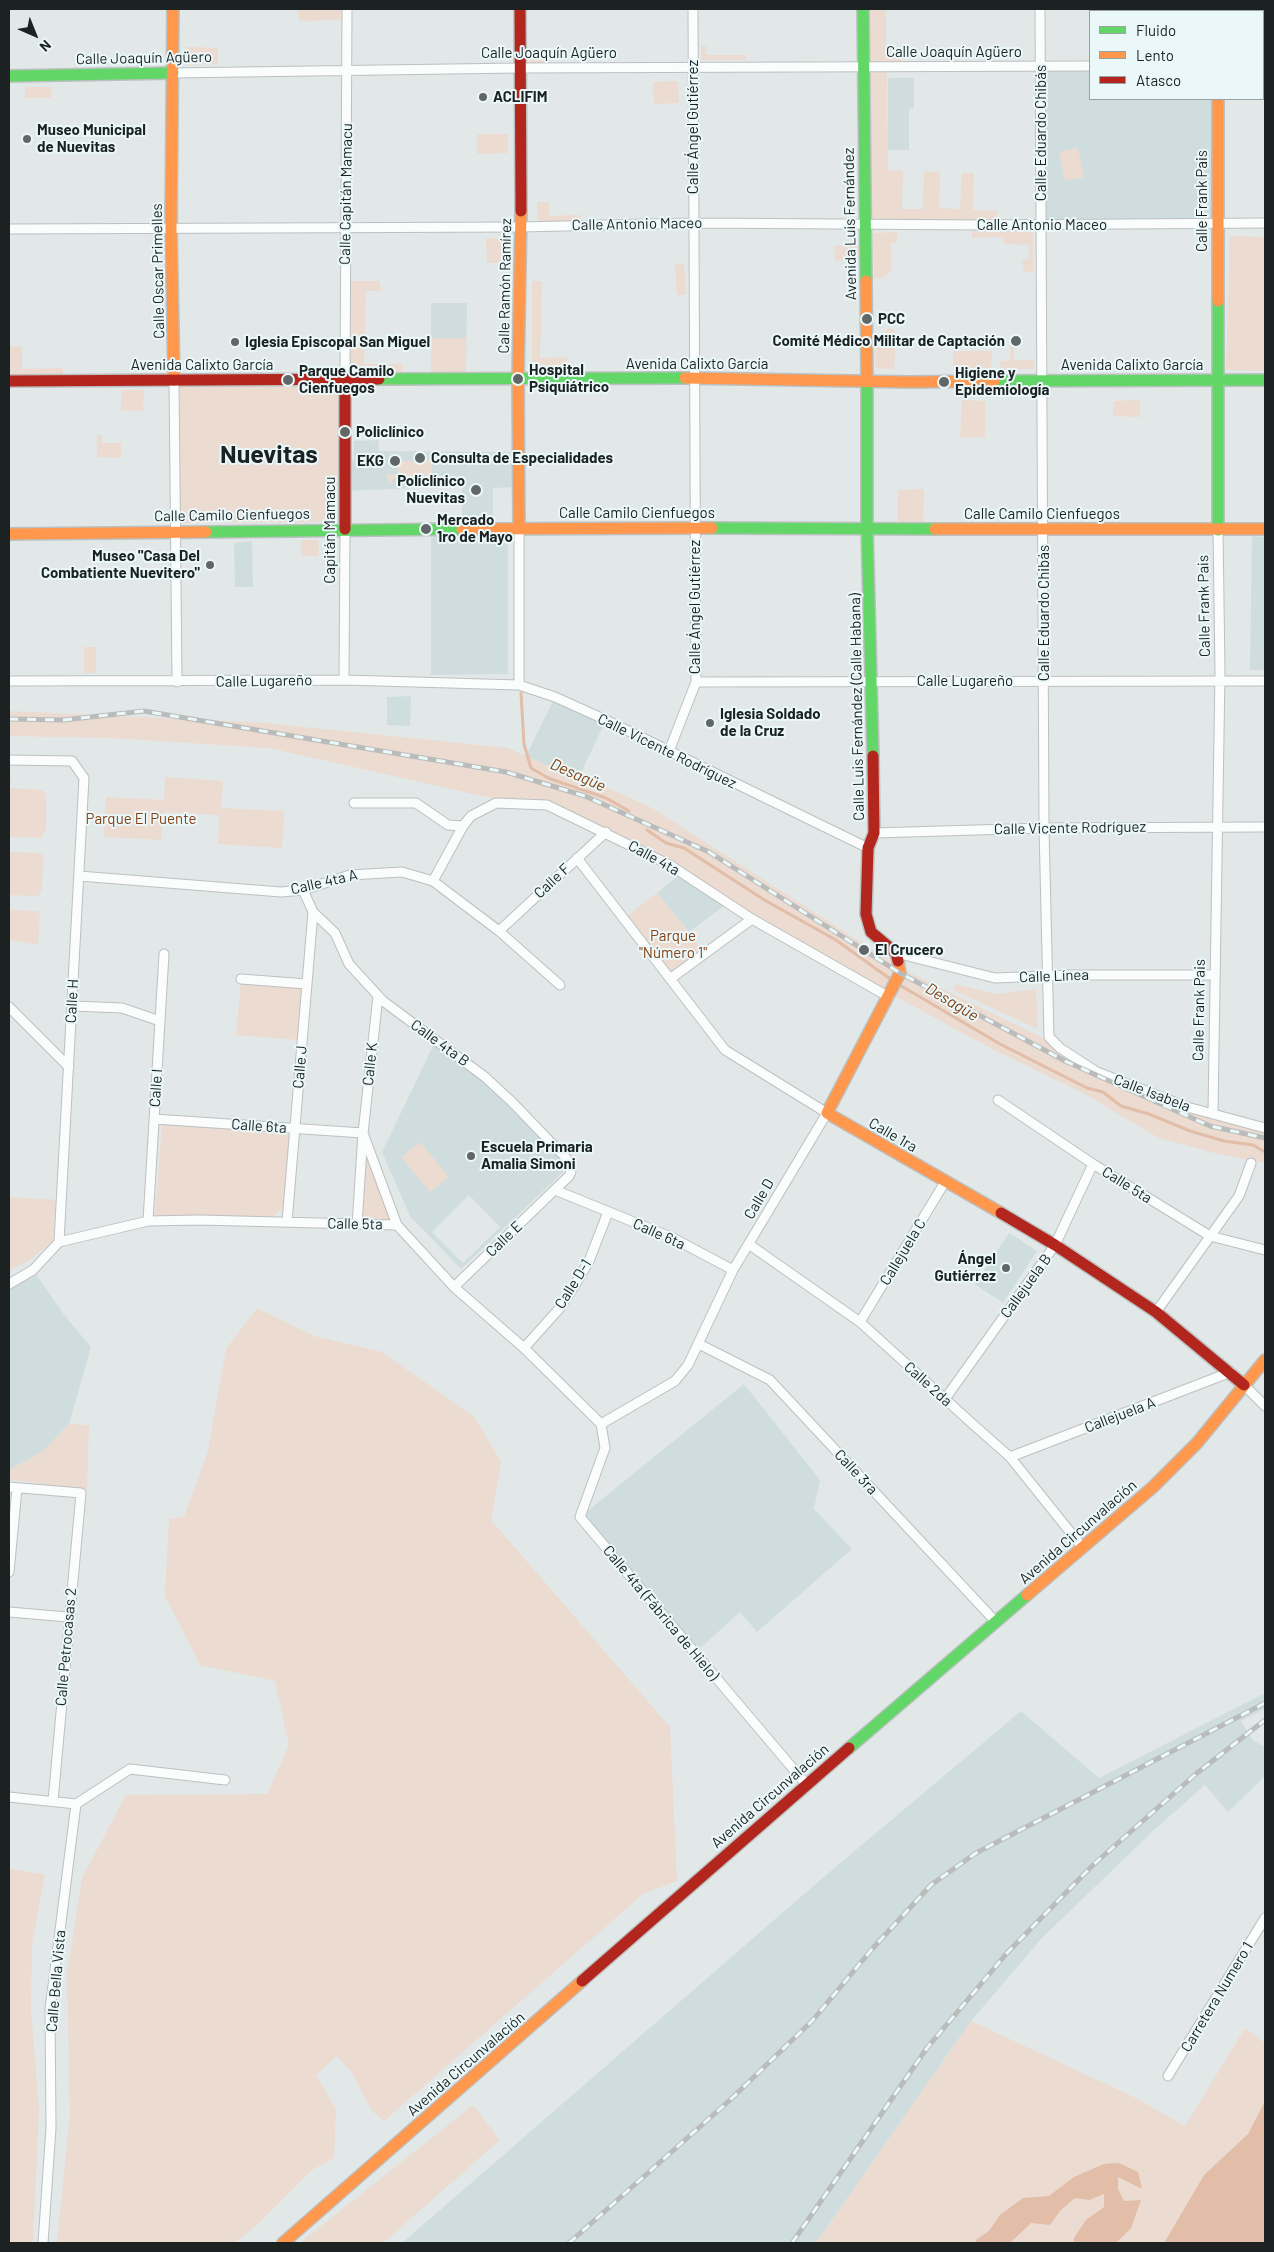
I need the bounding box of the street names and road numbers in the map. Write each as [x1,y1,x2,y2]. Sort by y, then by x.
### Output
street label: Calle Joaquín Agüero [886,43,1022,61]
street label: Calle Joaquín Agüero [481,44,617,62]
street label: Calle Joaquín Agüero [76,48,212,68]
street label: Calle Ángel Gutiérrez [684,60,702,194]
street label: Calle Eduardo Chibás [1032,65,1050,201]
street label: Calle Capitán Mamacu [336,123,356,265]
street label: Avenida Luis Fernández [840,147,860,301]
street label: Calle Frank Pais [1193,150,1211,252]
street label: Calle Oscar Primelles [148,203,168,339]
street label: Calle Antonio Maceo [572,214,702,234]
street label: Calle Antonio Maceo [977,216,1107,234]
street label: Calle Ramón Ramírez [495,218,515,354]
street label: Avenida Calixto García [626,355,768,373]
street label: Avenida Calixto García [131,356,273,374]
street label: Avenida Calixto García [1061,356,1203,374]
street label: Capitán Mamacu [321,476,339,584]
street label: Calle Camilo Cienfuegos [559,504,715,522]
street label: Calle Camilo Cienfuegos [154,505,310,525]
street label: Calle Camilo Cienfuegos [964,505,1120,523]
street label: Calle Ángel Gutiérrez [686,540,704,674]
street label: Calle Eduardo Chibás [1035,545,1053,681]
street label: Calle Frank Pais [1194,555,1214,657]
street label: Calle Luis Fernández (Calle Habana) [846,593,868,821]
street label: Calle Lugareño [216,671,312,691]
street label: Calle Lugareño [917,672,1013,690]
street label: Calle Vicente Rodríguez [595,710,739,792]
street label: Calle Vicente Rodríguez [994,818,1146,838]
street label: Calle 4ta [625,837,683,879]
street label: Calle F [530,860,574,902]
street label: Calle 4ta A [289,866,359,898]
street label: Calle Frank Pais [1189,959,1209,1061]
street label: Calle Línea [1019,966,1089,986]
street label: Calle H [62,978,82,1024]
street label: Calle 4ta B [407,1016,473,1070]
street label: Calle K [359,1041,381,1087]
street label: Calle J [289,1045,311,1089]
street label: Calle I [146,1068,166,1108]
street label: Calle Isabela [1111,1070,1193,1116]
street label: Calle 1ra [866,1114,920,1156]
street label: Calle 6ta [231,1115,287,1137]
street label: Calle 5ta [1099,1163,1155,1207]
street label: Calle D [740,1176,778,1222]
street label: Calle 5ta [327,1215,383,1233]
street label: Calle 6ta [630,1215,688,1253]
street label: Callejuela C [876,1215,930,1289]
street label: Calle E [482,1217,526,1261]
street label: Callejuela B [997,1250,1055,1322]
street label: Calle D-1 [551,1256,595,1312]
street label: Calle 2da [900,1358,956,1410]
street label: Callejuela A [1082,1393,1158,1437]
street label: Calle 3ra [831,1446,881,1498]
street label: Avenida Circunvalación [1016,1476,1140,1588]
street label: Calle 4ta (Fábrica de Hielo) [599,1542,723,1684]
street label: Calle Petrocasas 2 [52,1587,80,1707]
street label: Avenida Circunvalación [708,1740,832,1852]
street label: Calle Bella Vista [43,1929,69,2033]
street label: Carretera Numero 1 [1177,1939,1257,2055]
street label: Avenida Circunvalación [404,2008,528,2120]

